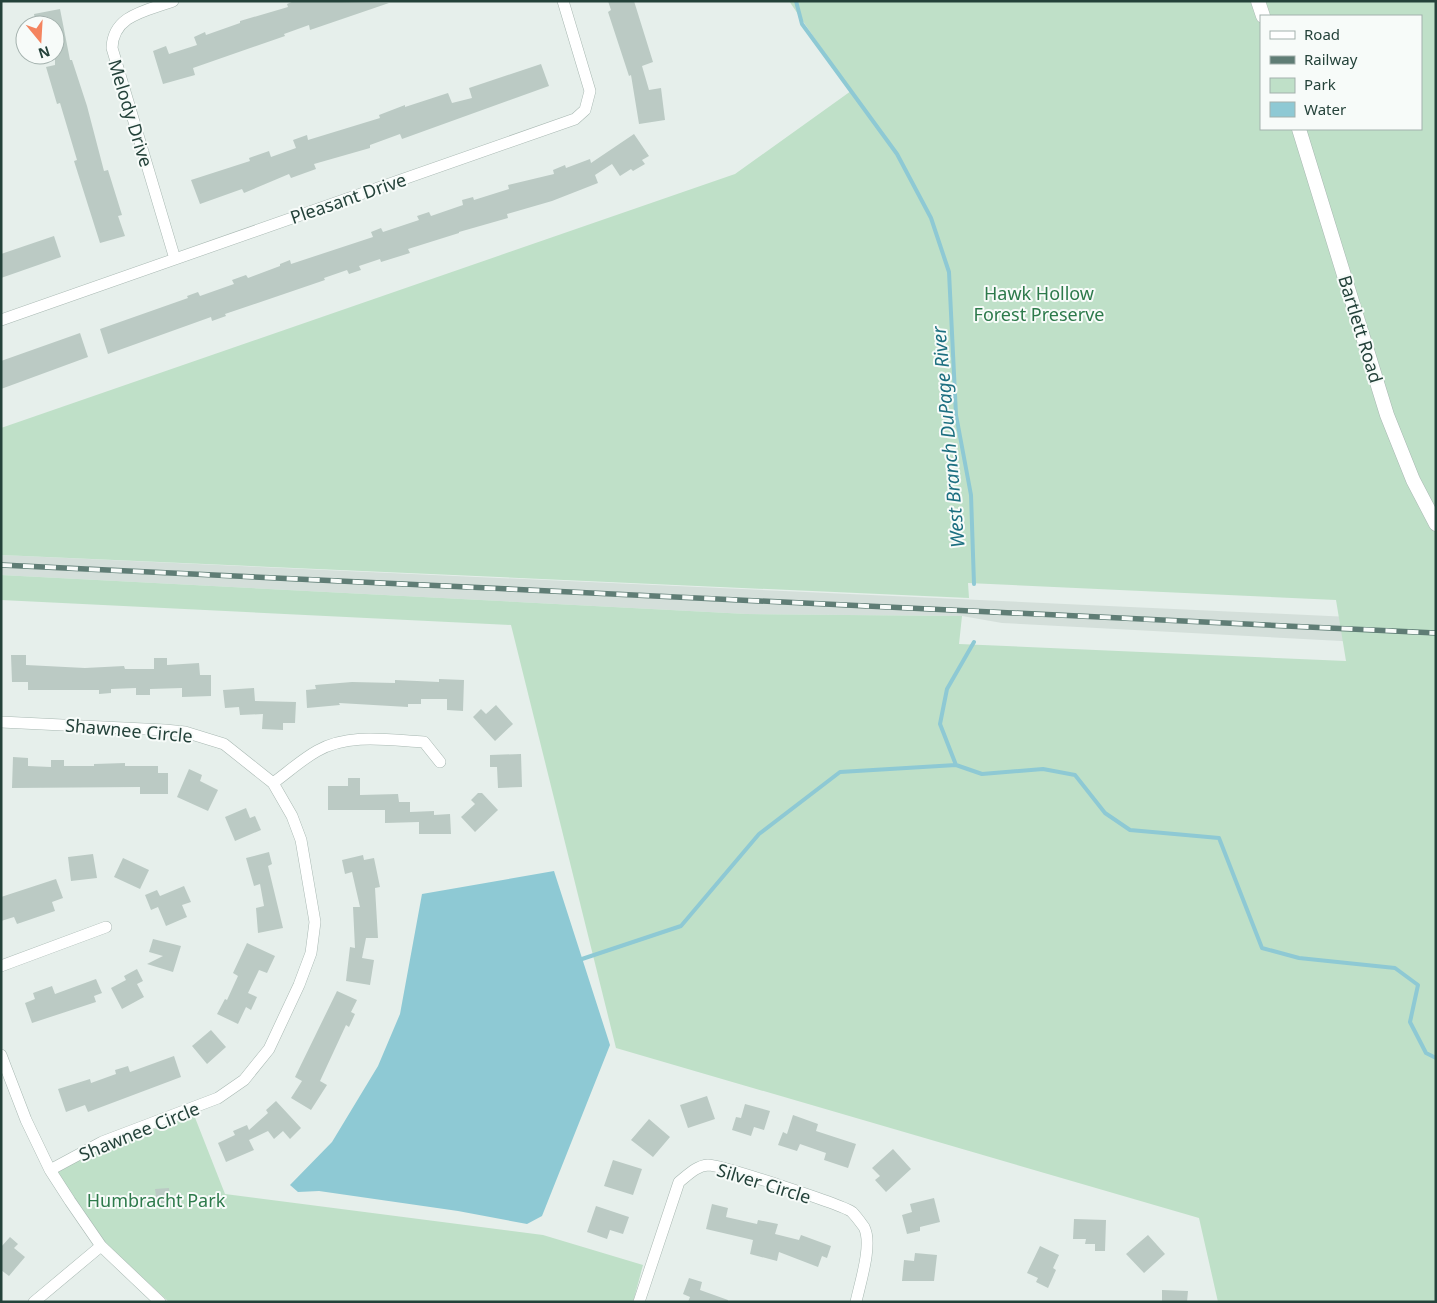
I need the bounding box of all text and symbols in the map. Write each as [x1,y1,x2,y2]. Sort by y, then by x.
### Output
north arrow [15,15,65,65]
legend [1260,15,1422,130]
text: Road [1304,24,1340,44]
text: N [36,42,53,64]
text: Railway [1304,49,1358,69]
street label: Melody Drive [103,56,159,170]
text: Park [1304,74,1336,94]
text: Water [1304,99,1346,119]
street label: Pleasant Drive [287,167,409,229]
street label: Bartlett Road [1333,272,1389,386]
park label: Hawk Hollow Forest Preserve [974,281,1104,326]
water label: West Branch DuPage River [925,324,971,549]
street label: Shawnee Circle [64,712,194,748]
street label: Shawnee Circle [75,1096,203,1166]
street label: Silver Circle [714,1157,814,1209]
park label: Humbracht Park [87,1188,226,1212]

